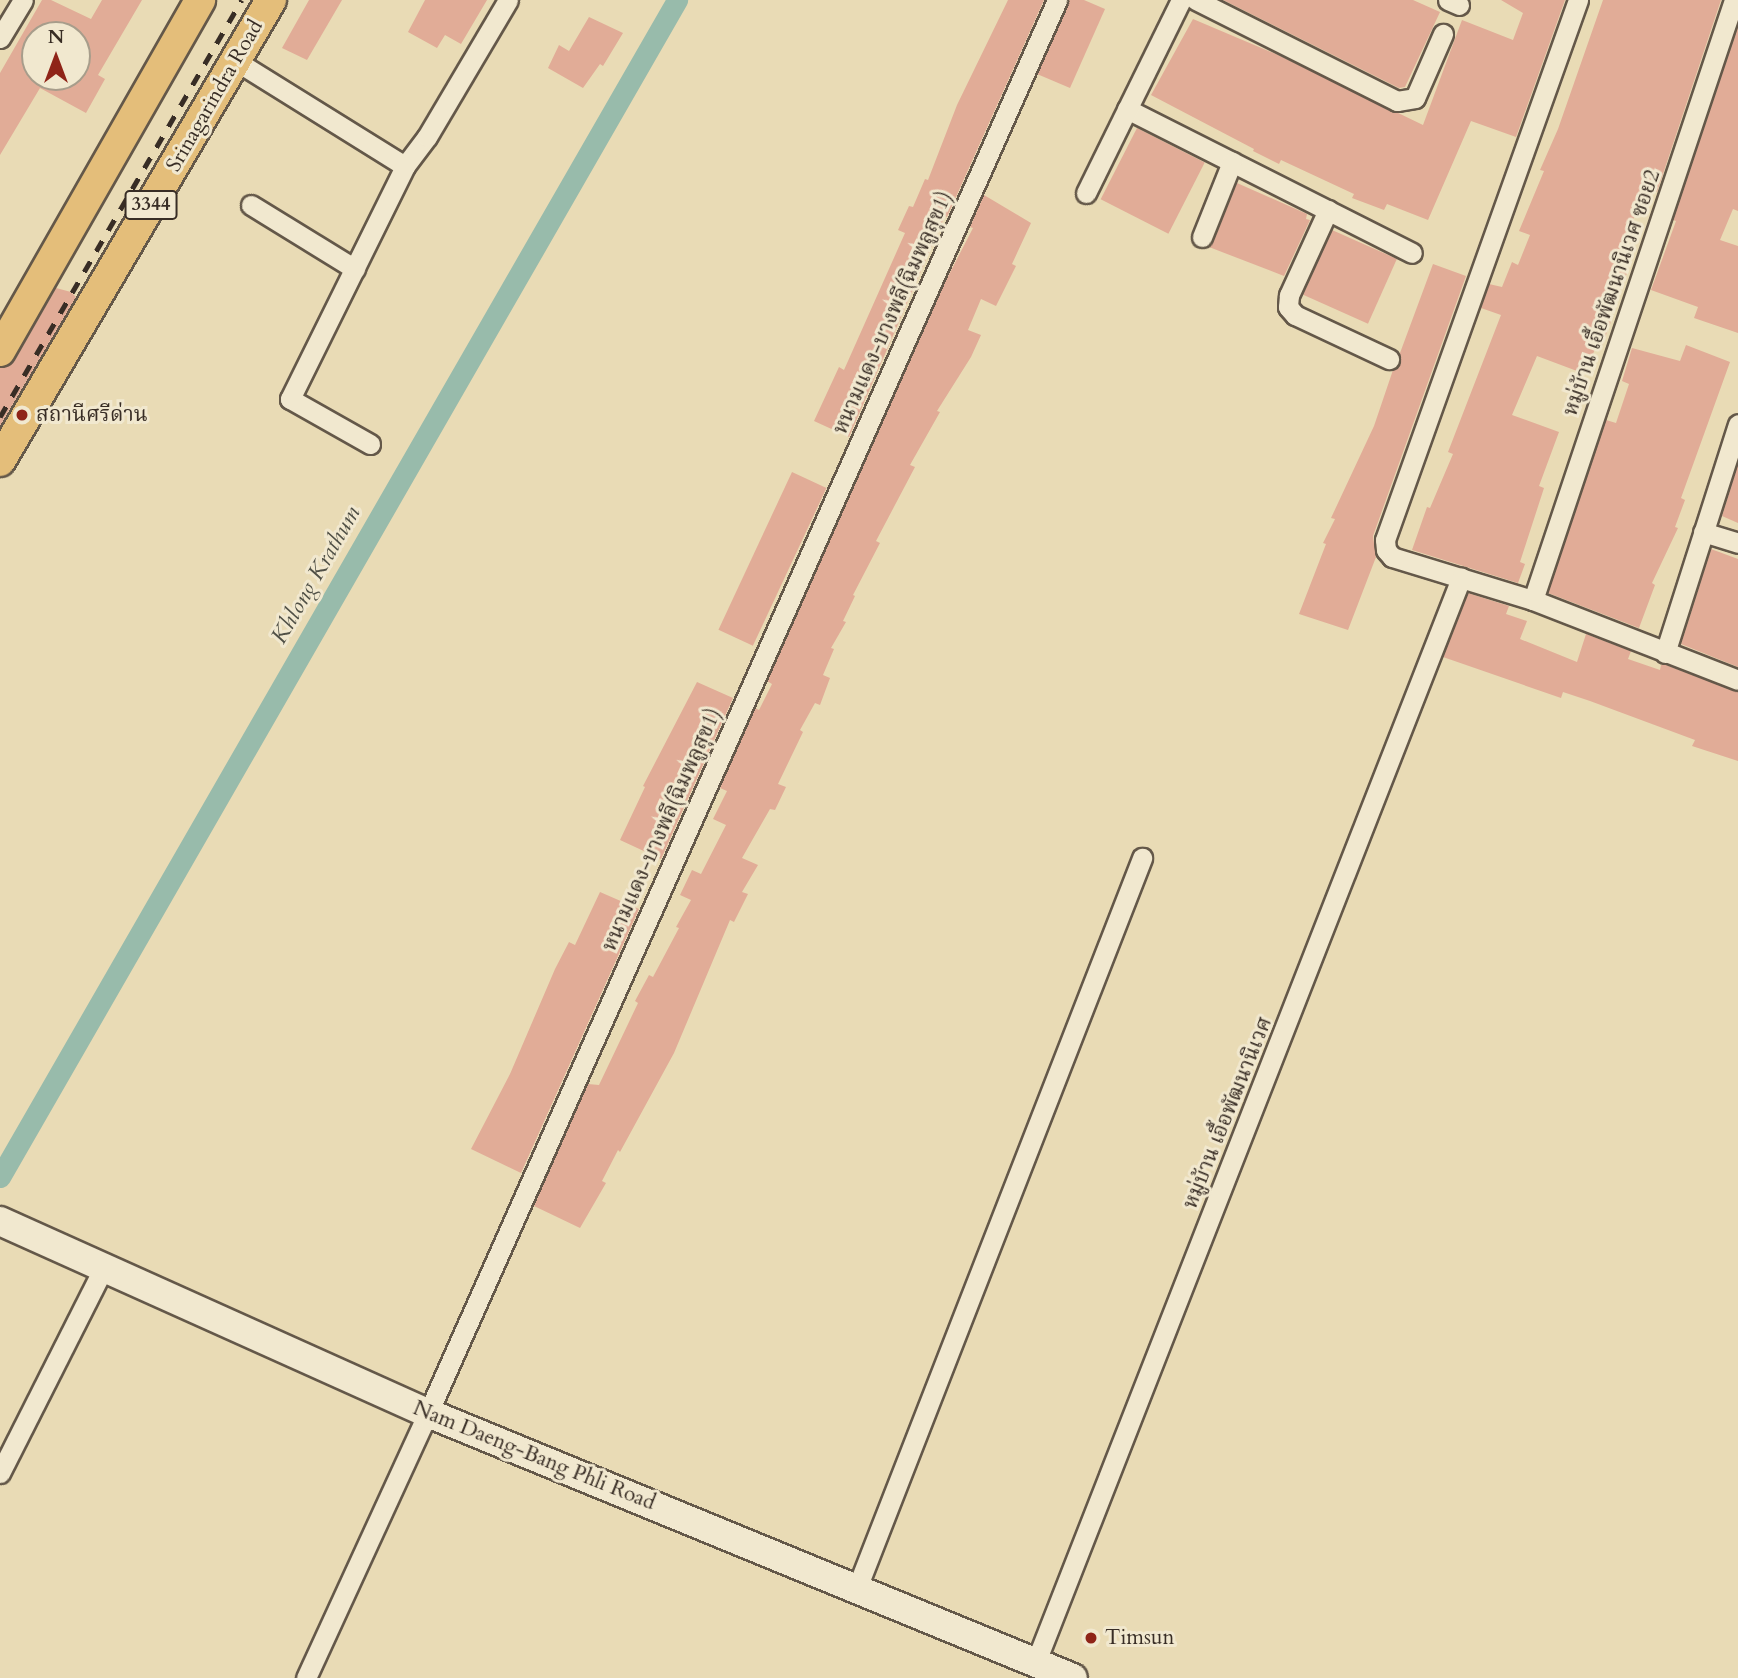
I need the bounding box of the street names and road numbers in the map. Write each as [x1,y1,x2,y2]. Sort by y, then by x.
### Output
street label: Srinagarindra Road [161,16,269,176]
street label: หมู่บ้าน เอื้อพัฒนานิเวศ ซอย2 [1558,167,1666,419]
street label: หนามแดง-บางพลี(ฉิมพลูสุข1) [828,188,958,438]
road number: 3344 [123,190,179,220]
street label: หนามแดง-บางพลี(ฉิมพลูสุข1) [597,705,727,955]
street label: หมู่บ้าน เอื้อพัฒนานิเวศ [1178,1013,1278,1213]
street label: Nam Daeng-Bang Phli Road [409,1396,659,1516]

